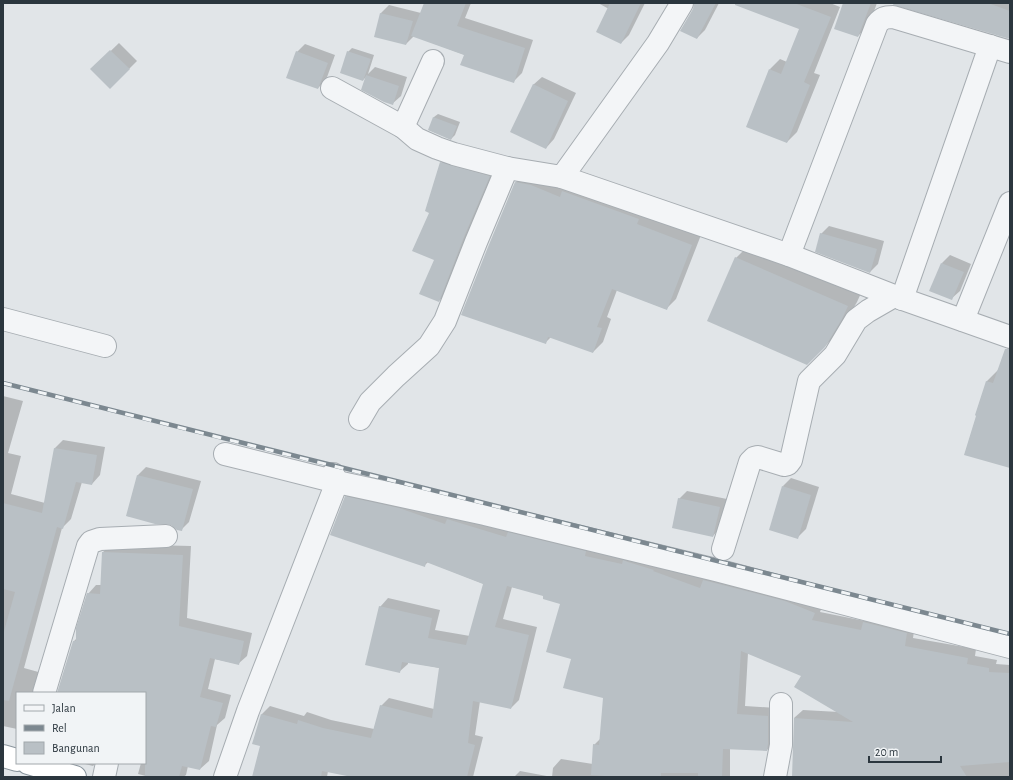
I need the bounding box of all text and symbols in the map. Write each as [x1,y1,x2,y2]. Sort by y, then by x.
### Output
legend [16,692,146,764]
text: Jalan [52,702,76,714]
text: Rel [52,722,67,734]
scale bar [869,738,941,764]
text: Bangunan [52,742,100,754]
text: 20 m [875,746,898,758]

